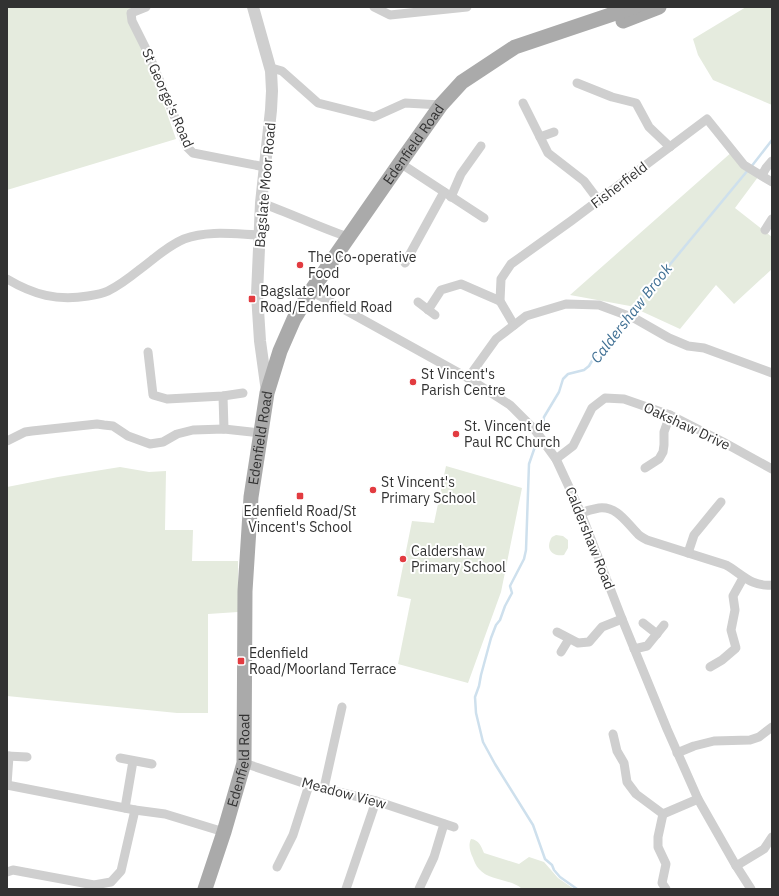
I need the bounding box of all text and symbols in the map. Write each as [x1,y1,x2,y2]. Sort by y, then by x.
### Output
street label: St George's Road [138,46,198,150]
street label: Edenfield Road [379,100,448,188]
street label: Bagslate Moor Road [251,122,279,248]
street label: Fisherfield [587,158,651,212]
place label: The Co-operative Food [308,248,417,282]
water label: Caldershaw Brook [586,259,676,367]
marker: The Co-operative Food [295,260,305,270]
place label: Bagslate Moor Road/Edenfield Road [260,282,392,316]
marker: Bagslate Moor Road/Edenfield Road [247,294,257,304]
place label: St Vincent's Parish Centre [421,365,506,399]
marker: St Vincent's Parish Centre [408,377,418,387]
street label: Edenfield Road [244,390,276,486]
street label: Oakshaw Drive [641,398,733,454]
place label: St. Vincent de Paul RC Church [464,417,560,451]
marker: St. Vincent de Paul RC Church [451,429,461,439]
place label: St Vincent's Primary School [381,473,476,507]
street label: Caldershaw Road [561,484,619,592]
marker: St Vincent's Primary School [368,485,378,495]
marker: Edenfield Road/St Vincent's School [295,491,305,501]
place label: Edenfield Road/St Vincent's School [243,502,357,536]
place label: Caldershaw Primary School [411,542,506,576]
marker: Caldershaw Primary School [398,554,408,564]
place label: Edenfield Road/Moorland Terrace [249,644,397,678]
marker: Edenfield Road/Moorland Terrace [236,656,246,666]
street label: Edenfield Road [223,713,253,809]
street label: Meadow View [300,773,389,813]

